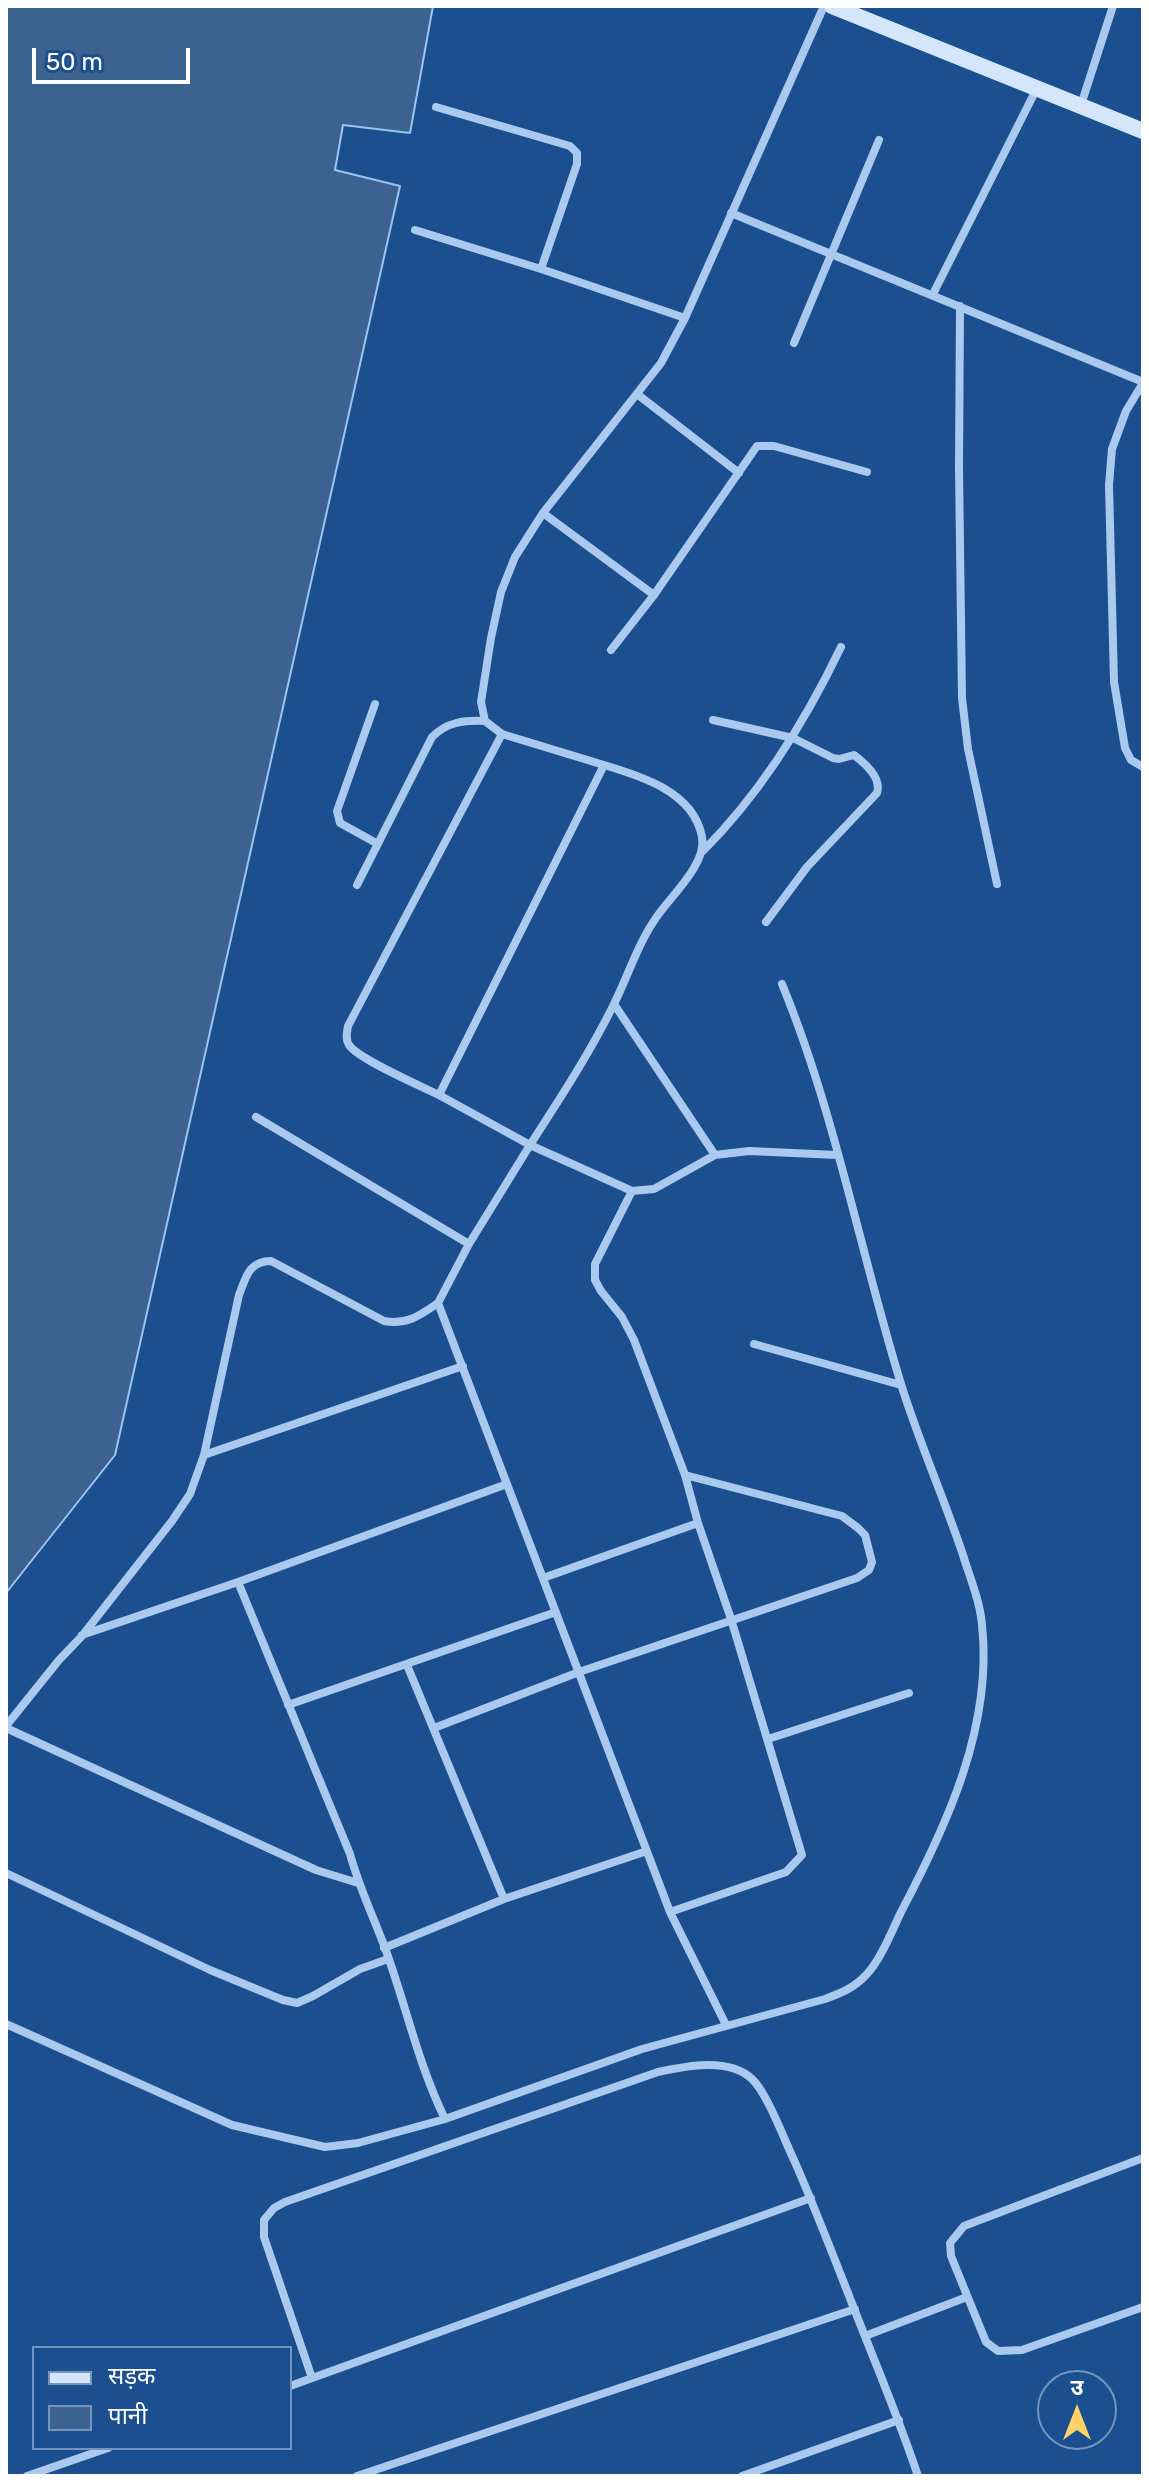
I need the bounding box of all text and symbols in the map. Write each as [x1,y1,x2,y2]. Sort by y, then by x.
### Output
scale bar [36,32,194,82]
text: 50 m [46,48,103,76]
legend [32,2346,292,2450]
text: सड़क [108,2362,156,2390]
north arrow [1037,2370,1117,2450]
text: उ [1071,2374,1083,2401]
text: पानी [108,2402,147,2430]

